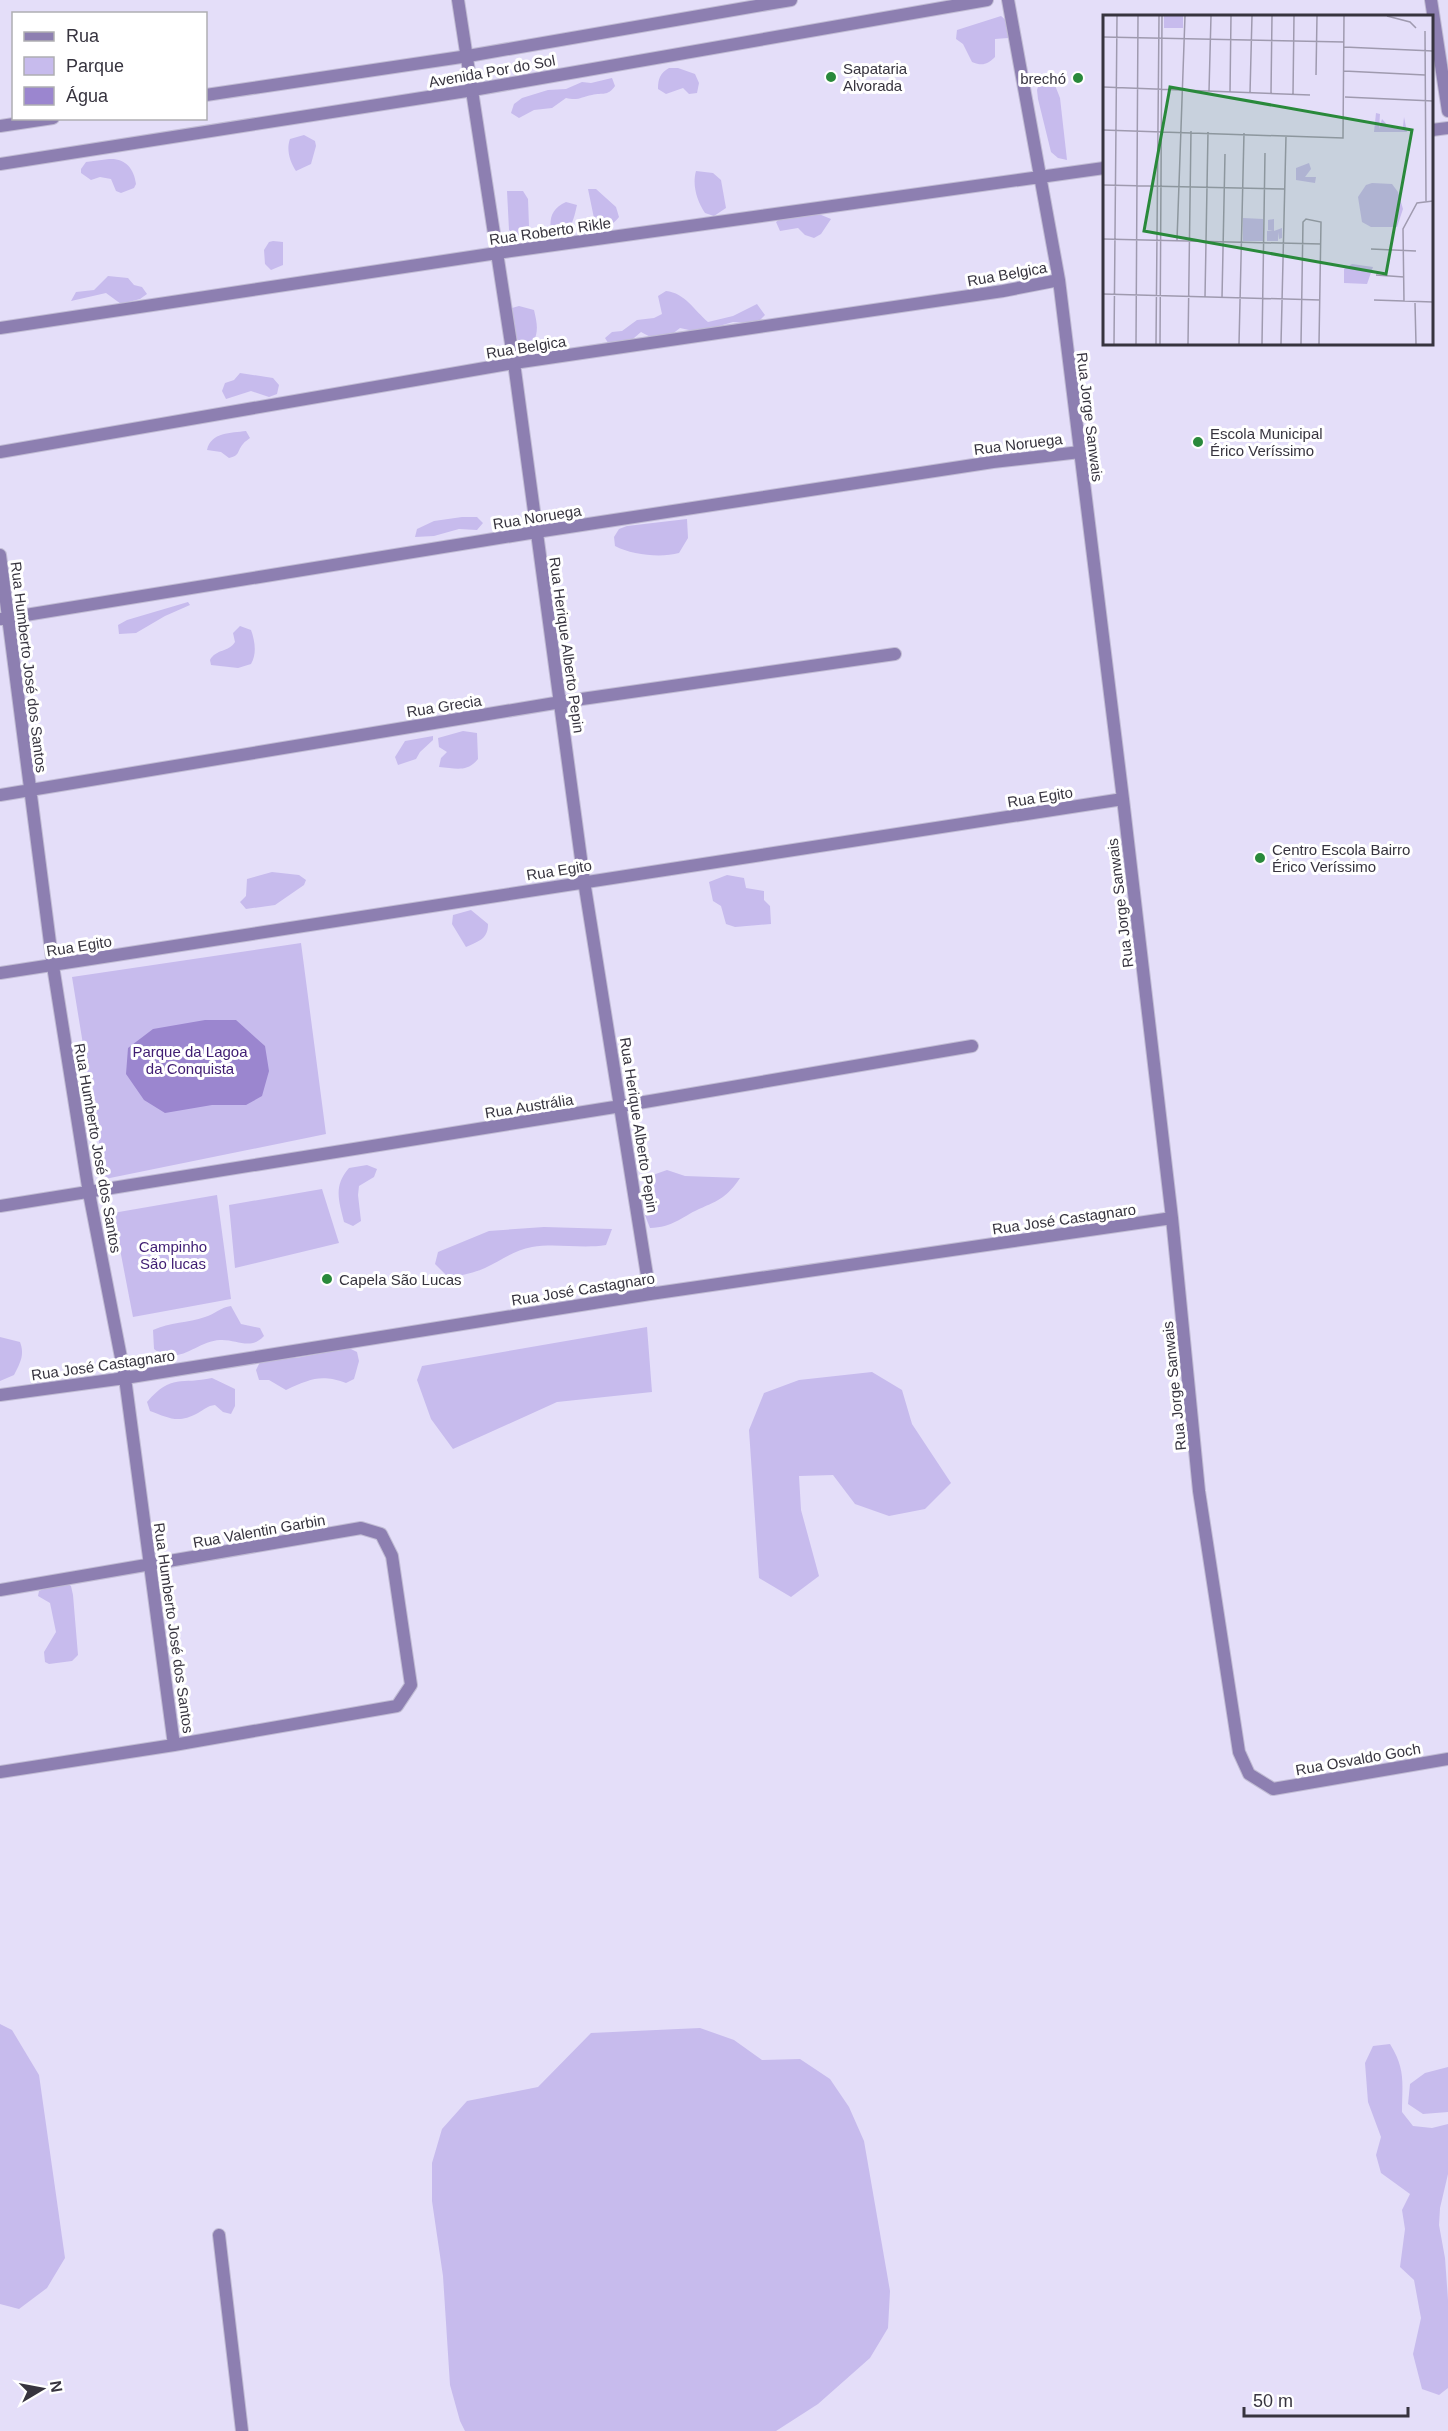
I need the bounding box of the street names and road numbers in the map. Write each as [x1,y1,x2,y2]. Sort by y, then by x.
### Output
street label: Avenida Por do Sol [427,52,557,90]
street label: Rua Roberto Rikle [488,214,612,248]
street label: Rua Belgica [966,258,1049,289]
street label: Rua Belgica [485,332,568,362]
street label: Rua Jorge Sanwais [1074,351,1106,483]
street label: Rua Noruega [973,430,1064,458]
street label: Rua Noruega [492,502,583,532]
street label: Rua Herique Alberto Pepin [546,556,588,734]
street label: Rua Humberto José dos Santos [8,560,50,774]
street label: Rua Grecia [405,692,483,720]
street label: Rua Egito [1006,783,1074,811]
street label: Rua Jorge Sanwais [1104,837,1136,969]
street label: Rua Egito [525,856,593,884]
street label: Rua Egito [45,932,113,960]
street label: Rua Herique Alberto Pepin [617,1036,661,1214]
street label: Rua Humberto José dos Santos [71,1042,125,1254]
street label: Rua Austrália [484,1091,575,1121]
street label: Rua José Castagnaro [991,1200,1137,1238]
street label: Rua José Castagnaro [510,1269,656,1309]
street label: Rua Jorge Sanwais [1159,1320,1189,1452]
street label: Rua José Castagnaro [30,1346,176,1384]
street label: Rua Valentin Garbin [192,1511,326,1551]
street label: Rua Humberto José dos Santos [151,1522,197,1734]
street label: Rua Osvaldo Goch [1294,1740,1422,1778]

